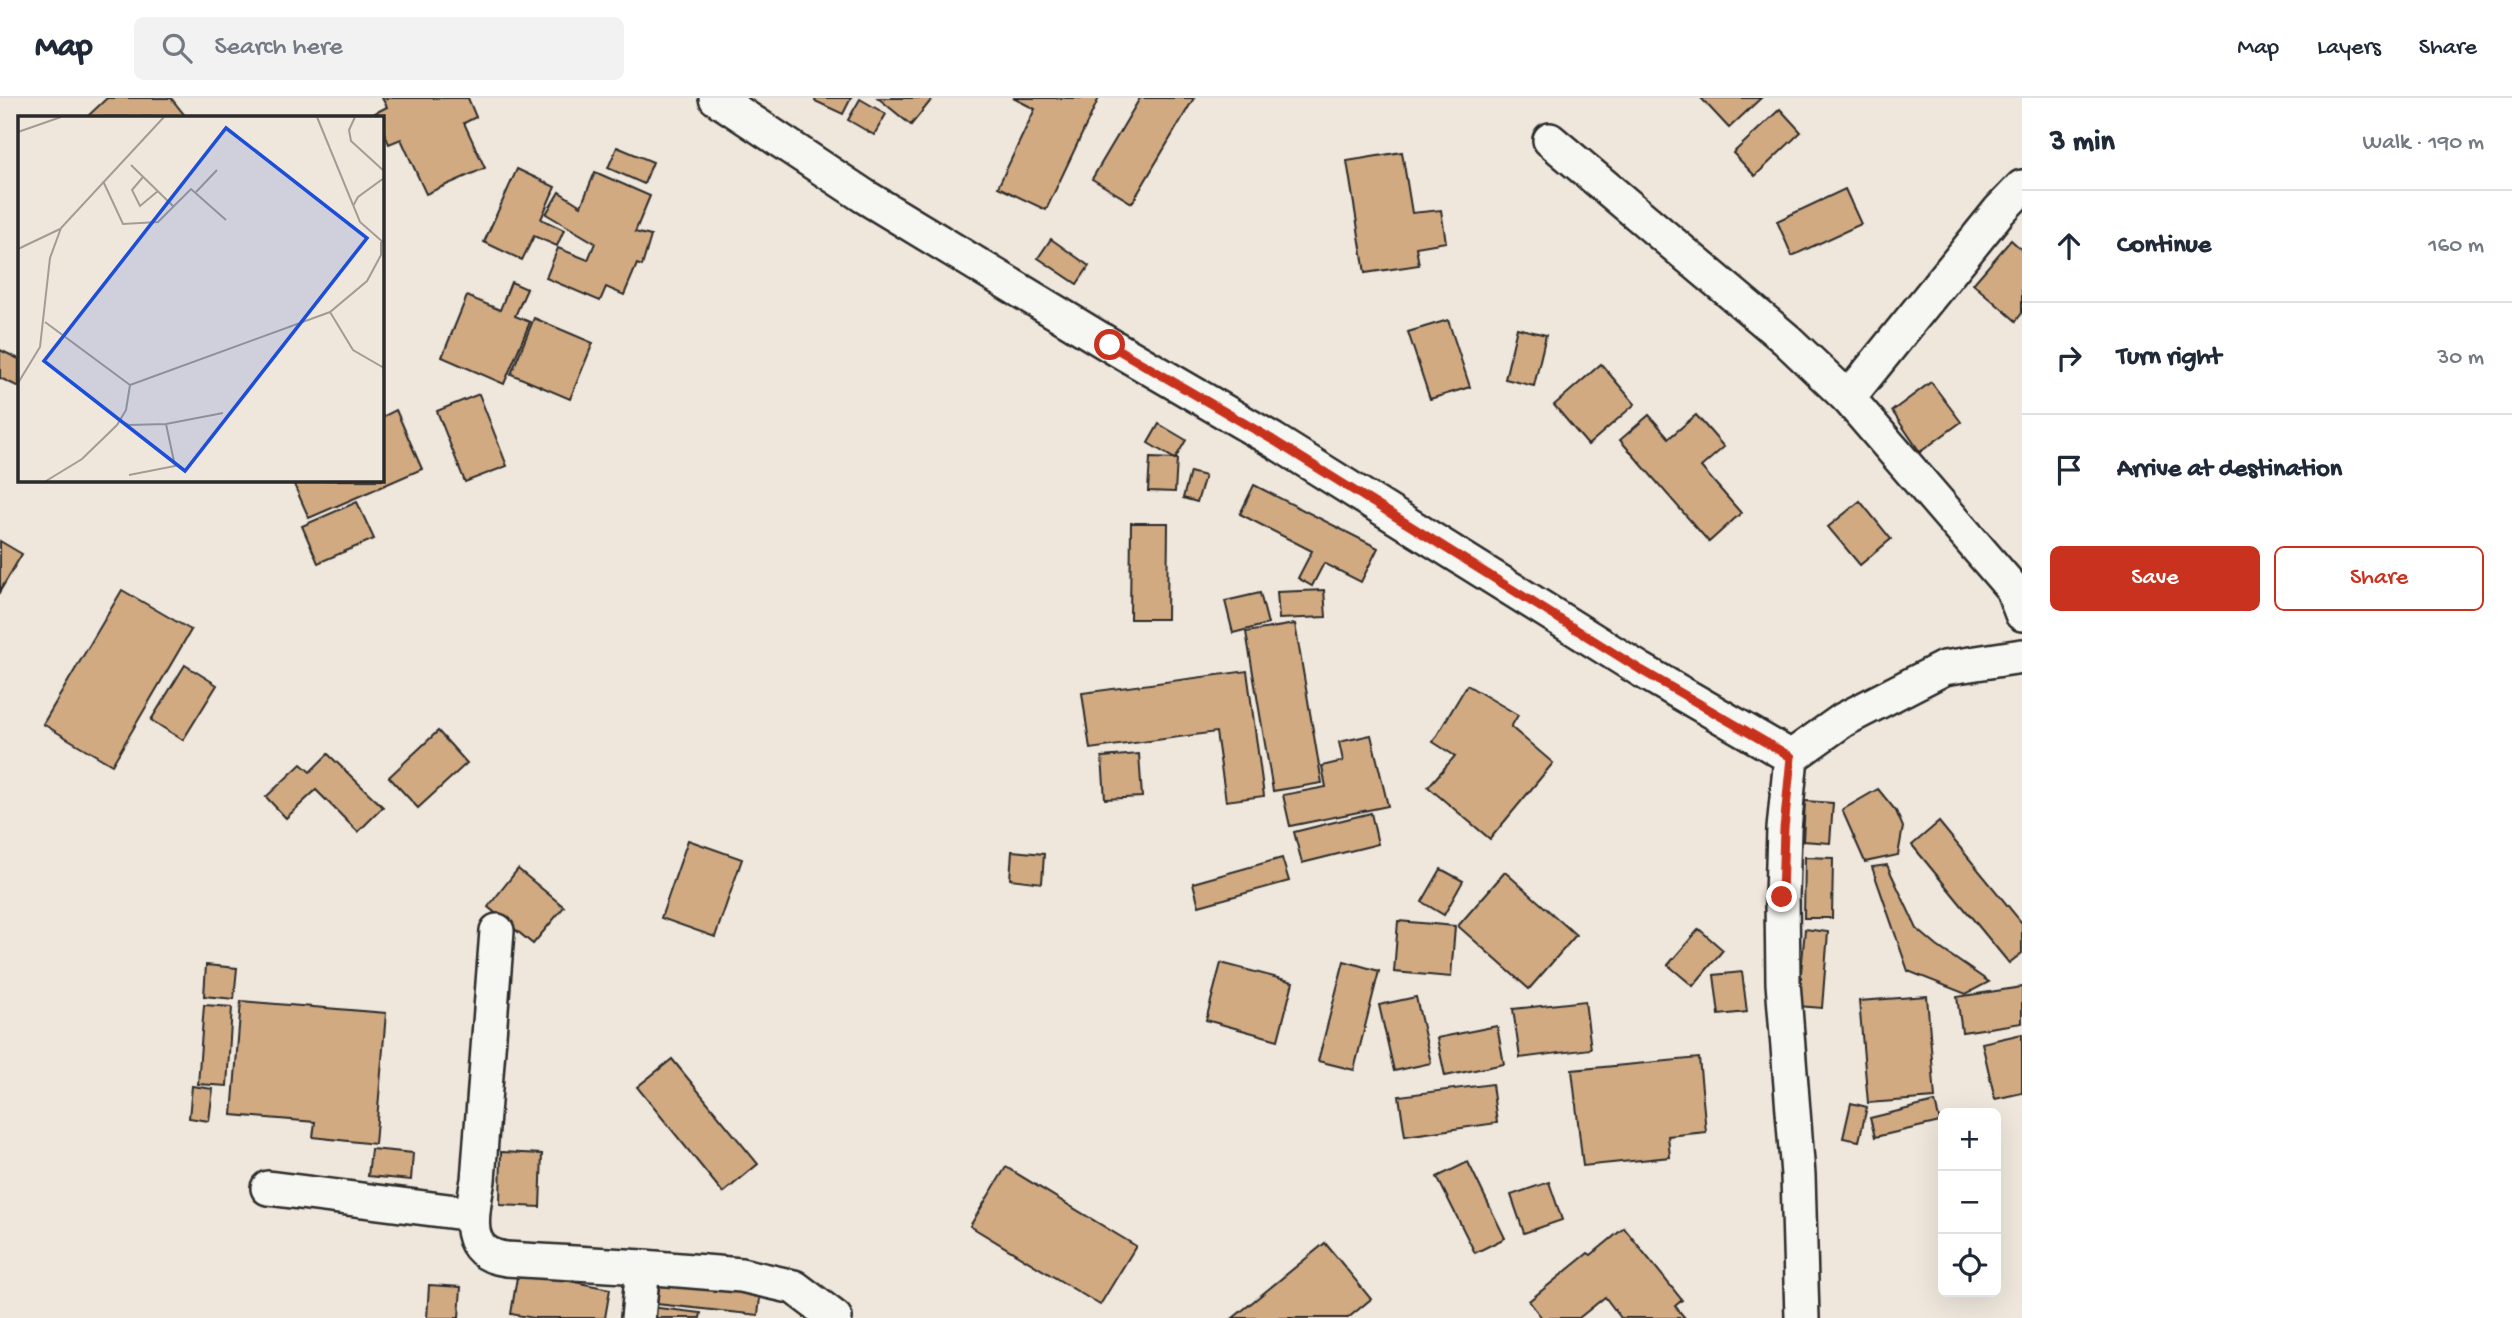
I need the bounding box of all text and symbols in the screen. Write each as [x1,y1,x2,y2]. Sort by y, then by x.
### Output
search box [134,17,624,80]
text: Map [35,29,92,67]
icon: search [158,29,196,67]
text: Search here [214,33,343,64]
text: Map [2237,34,2279,63]
text: Layers [2317,34,2381,63]
text: Share [2419,34,2477,63]
inset map [18,116,383,481]
text: 3 min [2050,126,2115,161]
text: Walk · 190 m [2363,130,2484,157]
icon: ahead [2050,227,2088,265]
text: Continue [2117,231,2211,262]
text: 160 m [2428,233,2484,260]
route start [1094,329,1125,360]
icon: right [2050,339,2088,377]
text: Turn right [2117,343,2221,374]
text: 30 m [2437,345,2484,372]
icon: arrive [2050,451,2088,489]
text: Arrive at destination [2117,455,2342,486]
button: Save [2050,546,2260,611]
button: Share [2274,546,2484,611]
route end [1766,881,1797,912]
map controls [1938,1108,2001,1297]
button: + [1938,1108,2001,1171]
button: − [1938,1171,2001,1234]
button: locate [1938,1234,2001,1297]

